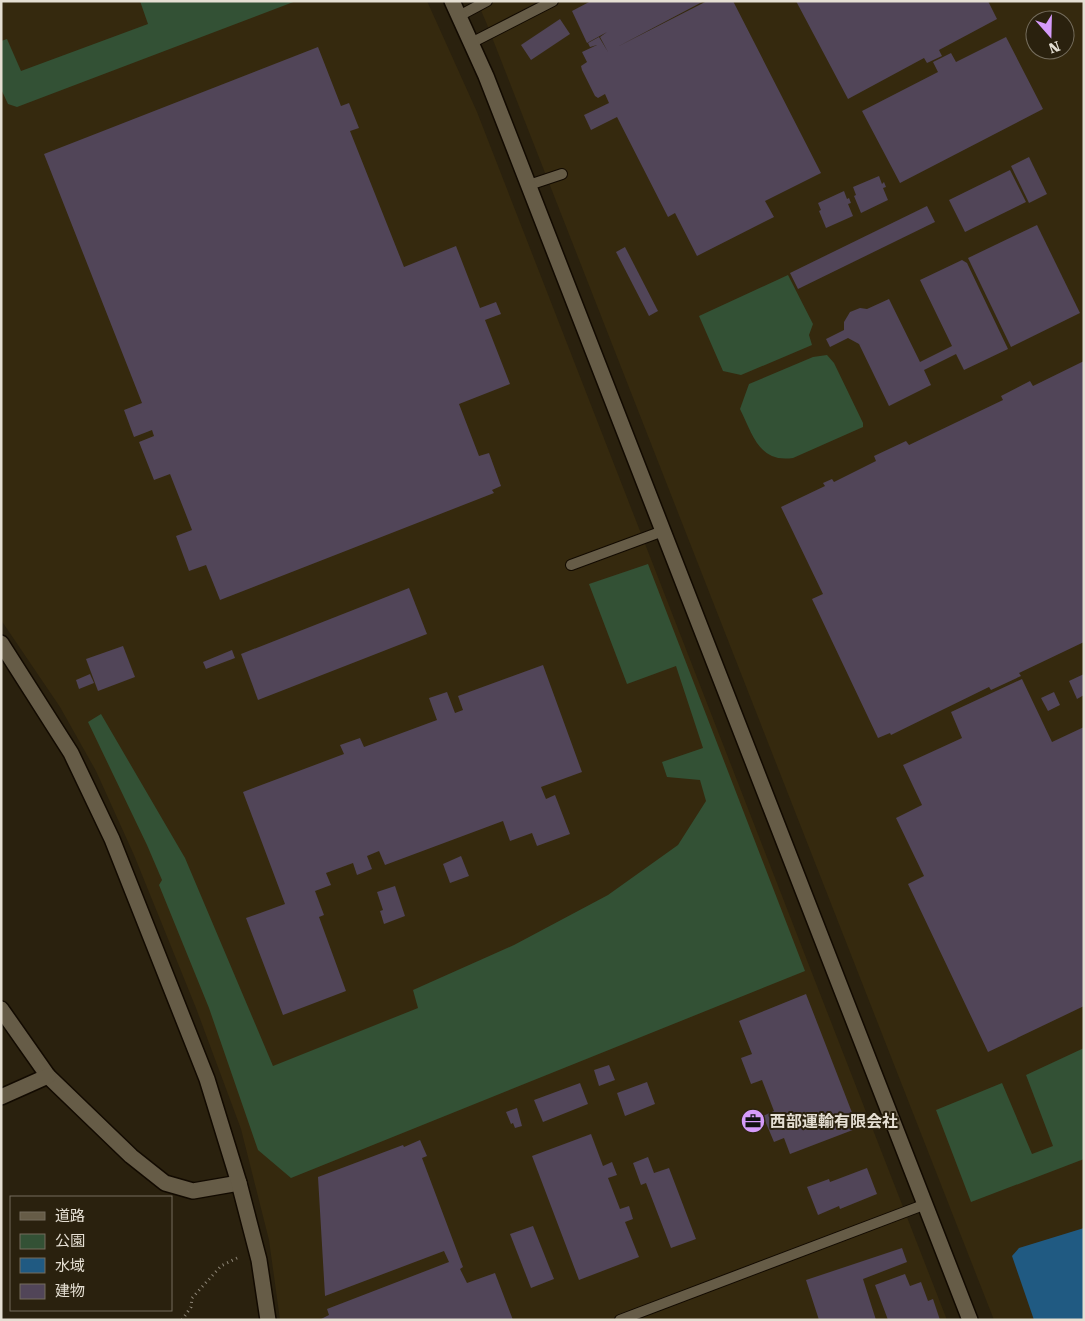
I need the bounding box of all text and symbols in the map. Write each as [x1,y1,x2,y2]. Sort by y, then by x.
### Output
north arrow [1025,10,1075,60]
text: N [1046,38,1062,57]
office icon: 西部運輸有限会社 [740,1108,766,1134]
place label: 西部運輸有限会社 [770,1112,898,1131]
legend [10,1196,172,1311]
text: 道路 [55,1207,85,1225]
text: 公園 [55,1232,85,1250]
text: 水域 [55,1257,85,1275]
text: 建物 [55,1282,85,1300]

